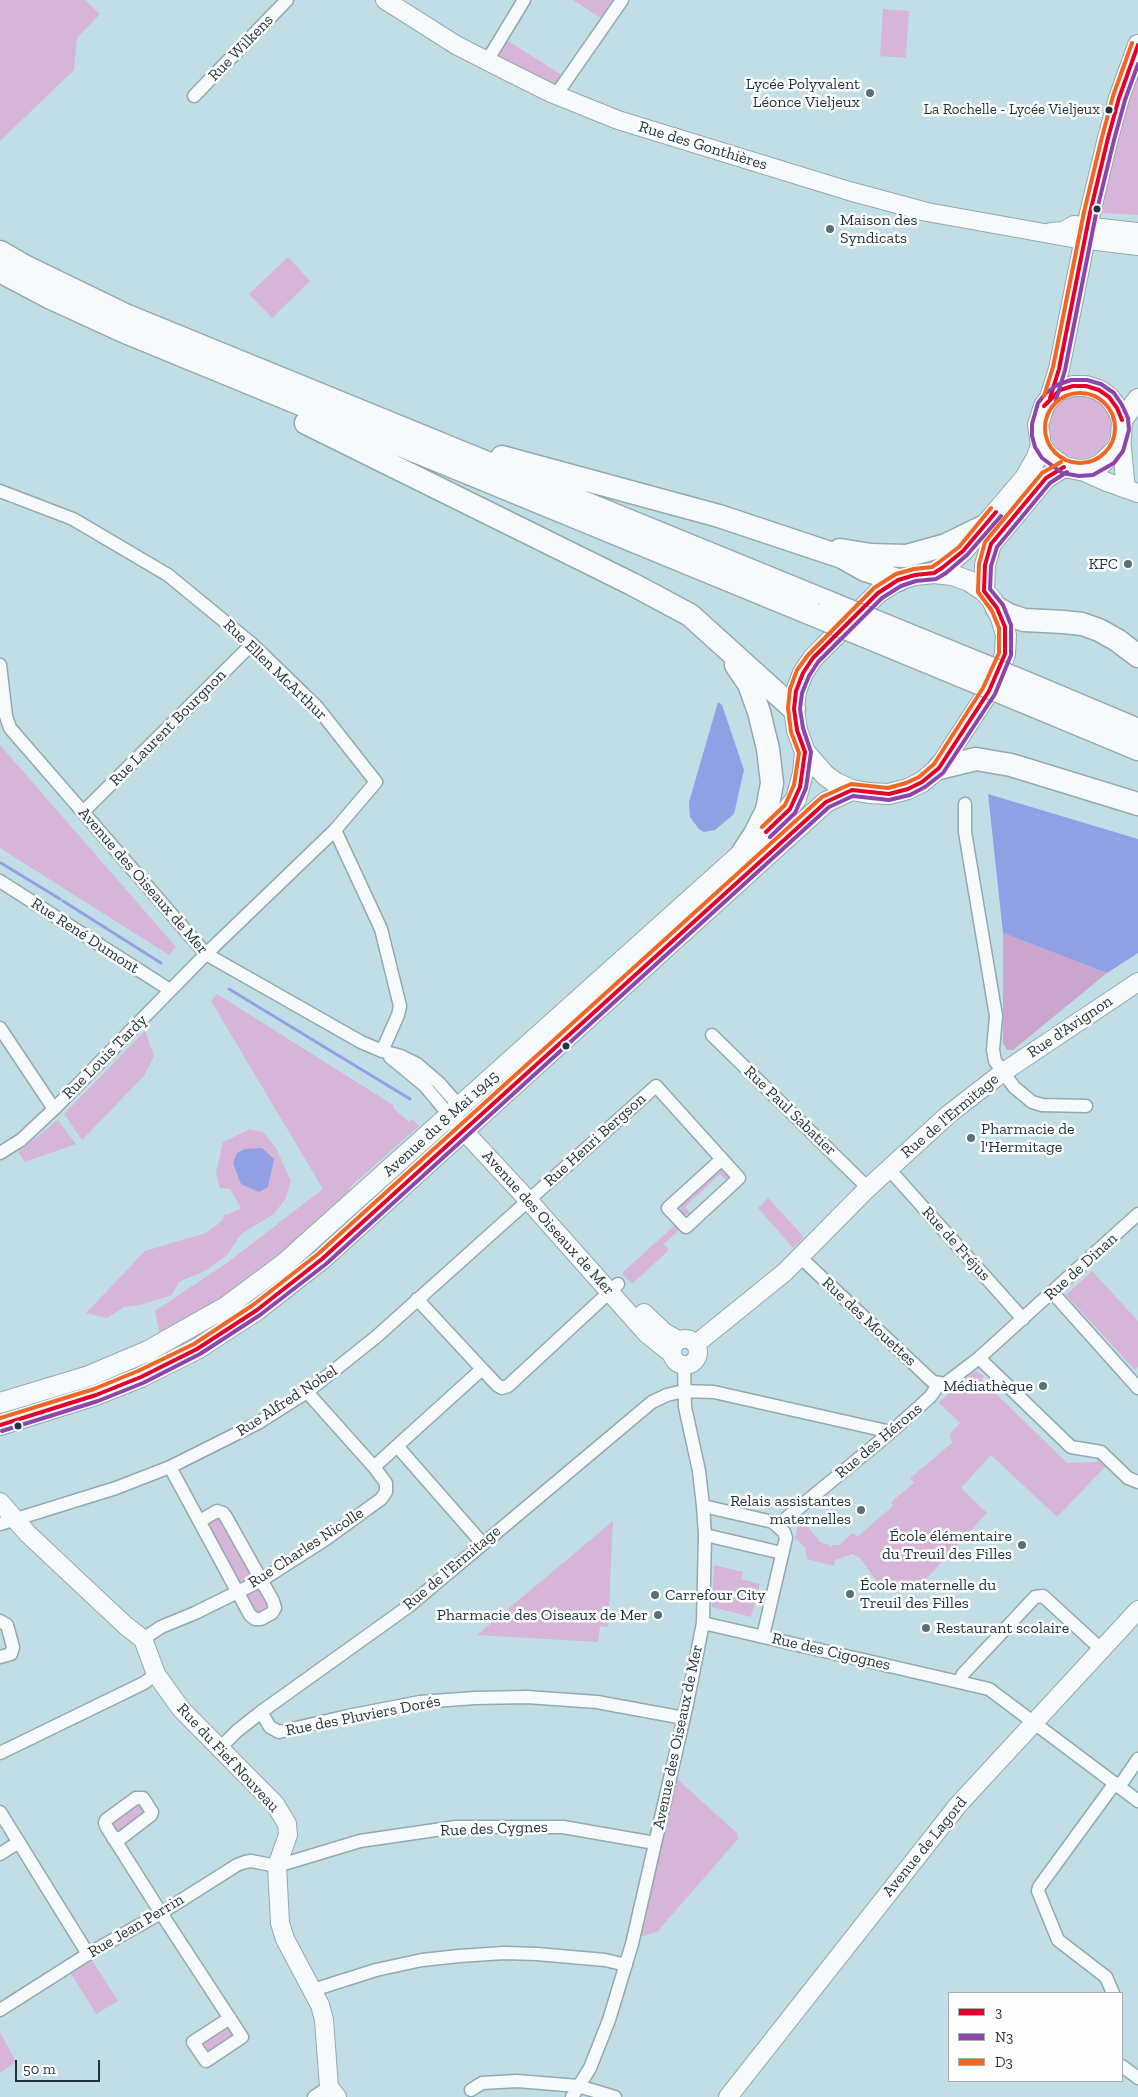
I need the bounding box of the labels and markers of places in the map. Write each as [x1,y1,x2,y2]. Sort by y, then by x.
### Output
place label: Lycée Polyvalent Léonce Vieljeux [746,74,860,112]
marker: Lycée Polyvalent Léonce Vieljeux [864,87,876,99]
place label: La Rochelle - Lycée Vieljeux [924,101,1100,119]
marker: La Rochelle - Lycée Vieljeux [1104,105,1114,115]
unlabelled marker [1092,204,1102,214]
place label: Maison des Syndicats [840,210,917,248]
marker: Maison des Syndicats [824,223,836,235]
place label: KFC [1088,554,1118,574]
marker: KFC [1122,558,1134,570]
unlabelled marker [561,1041,571,1051]
place label: Pharmacie de l'Hermitage [981,1119,1074,1157]
marker: Pharmacie de l'Hermitage [965,1132,977,1144]
place label: Médiathèque [943,1376,1033,1396]
marker: Médiathèque [1037,1380,1049,1392]
unlabelled marker [13,1421,23,1431]
place label: Relais assistantes maternelles [730,1491,851,1529]
marker: Relais assistantes maternelles [855,1504,867,1516]
place label: École élémentaire du Treuil des Filles [882,1526,1012,1564]
marker: École élémentaire du Treuil des Filles [1016,1539,1028,1551]
place label: École maternelle du Treuil des Filles [860,1575,996,1613]
place label: Carrefour City [665,1585,765,1605]
marker: École maternelle du Treuil des Filles [844,1588,856,1600]
marker: Carrefour City [649,1589,661,1601]
place label: Pharmacie des Oiseaux de Mer [437,1605,648,1625]
marker: Pharmacie des Oiseaux de Mer [652,1609,664,1621]
place label: Restaurant scolaire [936,1618,1069,1638]
marker: Restaurant scolaire [920,1622,932,1634]

